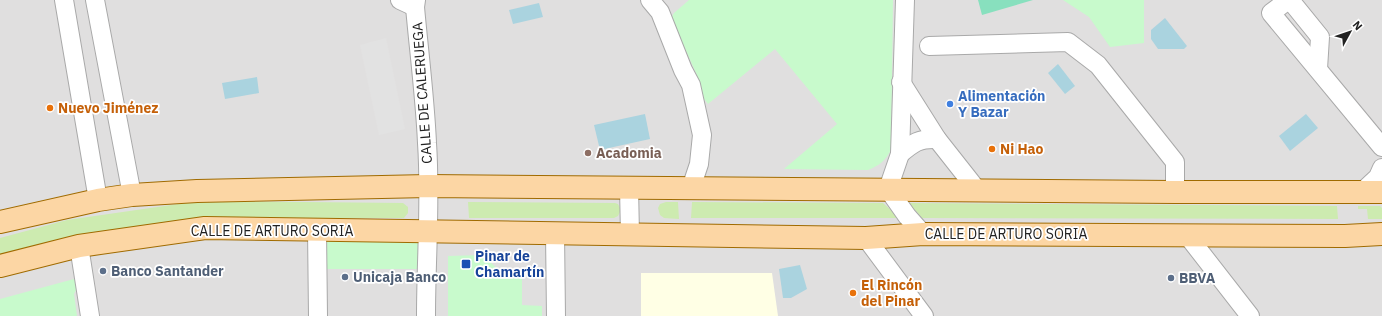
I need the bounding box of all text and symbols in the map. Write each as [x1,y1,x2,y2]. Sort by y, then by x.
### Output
north arrow [1330,12,1370,52]
text: N [1350,18,1366,33]
street label: CALLE DE CALERUEGA [408,22,436,164]
place label: Alimentación Y Bazar [958,87,1045,121]
place label: Nuevo Jiménez [58,99,158,117]
marker: Alimentación Y Bazar [945,99,955,109]
marker: Nuevo Jiménez [45,103,55,113]
place label: Ni Hao [1000,140,1044,158]
place label: Acadomia [596,144,662,162]
marker: Ni Hao [987,144,997,154]
marker: Acadomia [583,148,593,158]
street label: CALLE DE ARTURO SORIA [191,222,353,240]
street label: CALLE DE ARTURO SORIA [925,225,1087,243]
place label: Pinar de Chamartín [475,247,544,281]
marker: Pinar de Chamartín [460,258,472,270]
place label: Banco Santander [111,262,224,280]
marker: Banco Santander [98,266,108,276]
place label: Unicaja Banco [353,268,446,286]
place label: BBVA [1179,269,1216,287]
marker: Unicaja Banco [340,272,350,282]
marker: BBVA [1166,273,1176,283]
place label: El Rincón del Pinar [861,276,922,310]
marker: El Rincón del Pinar [848,288,858,298]

